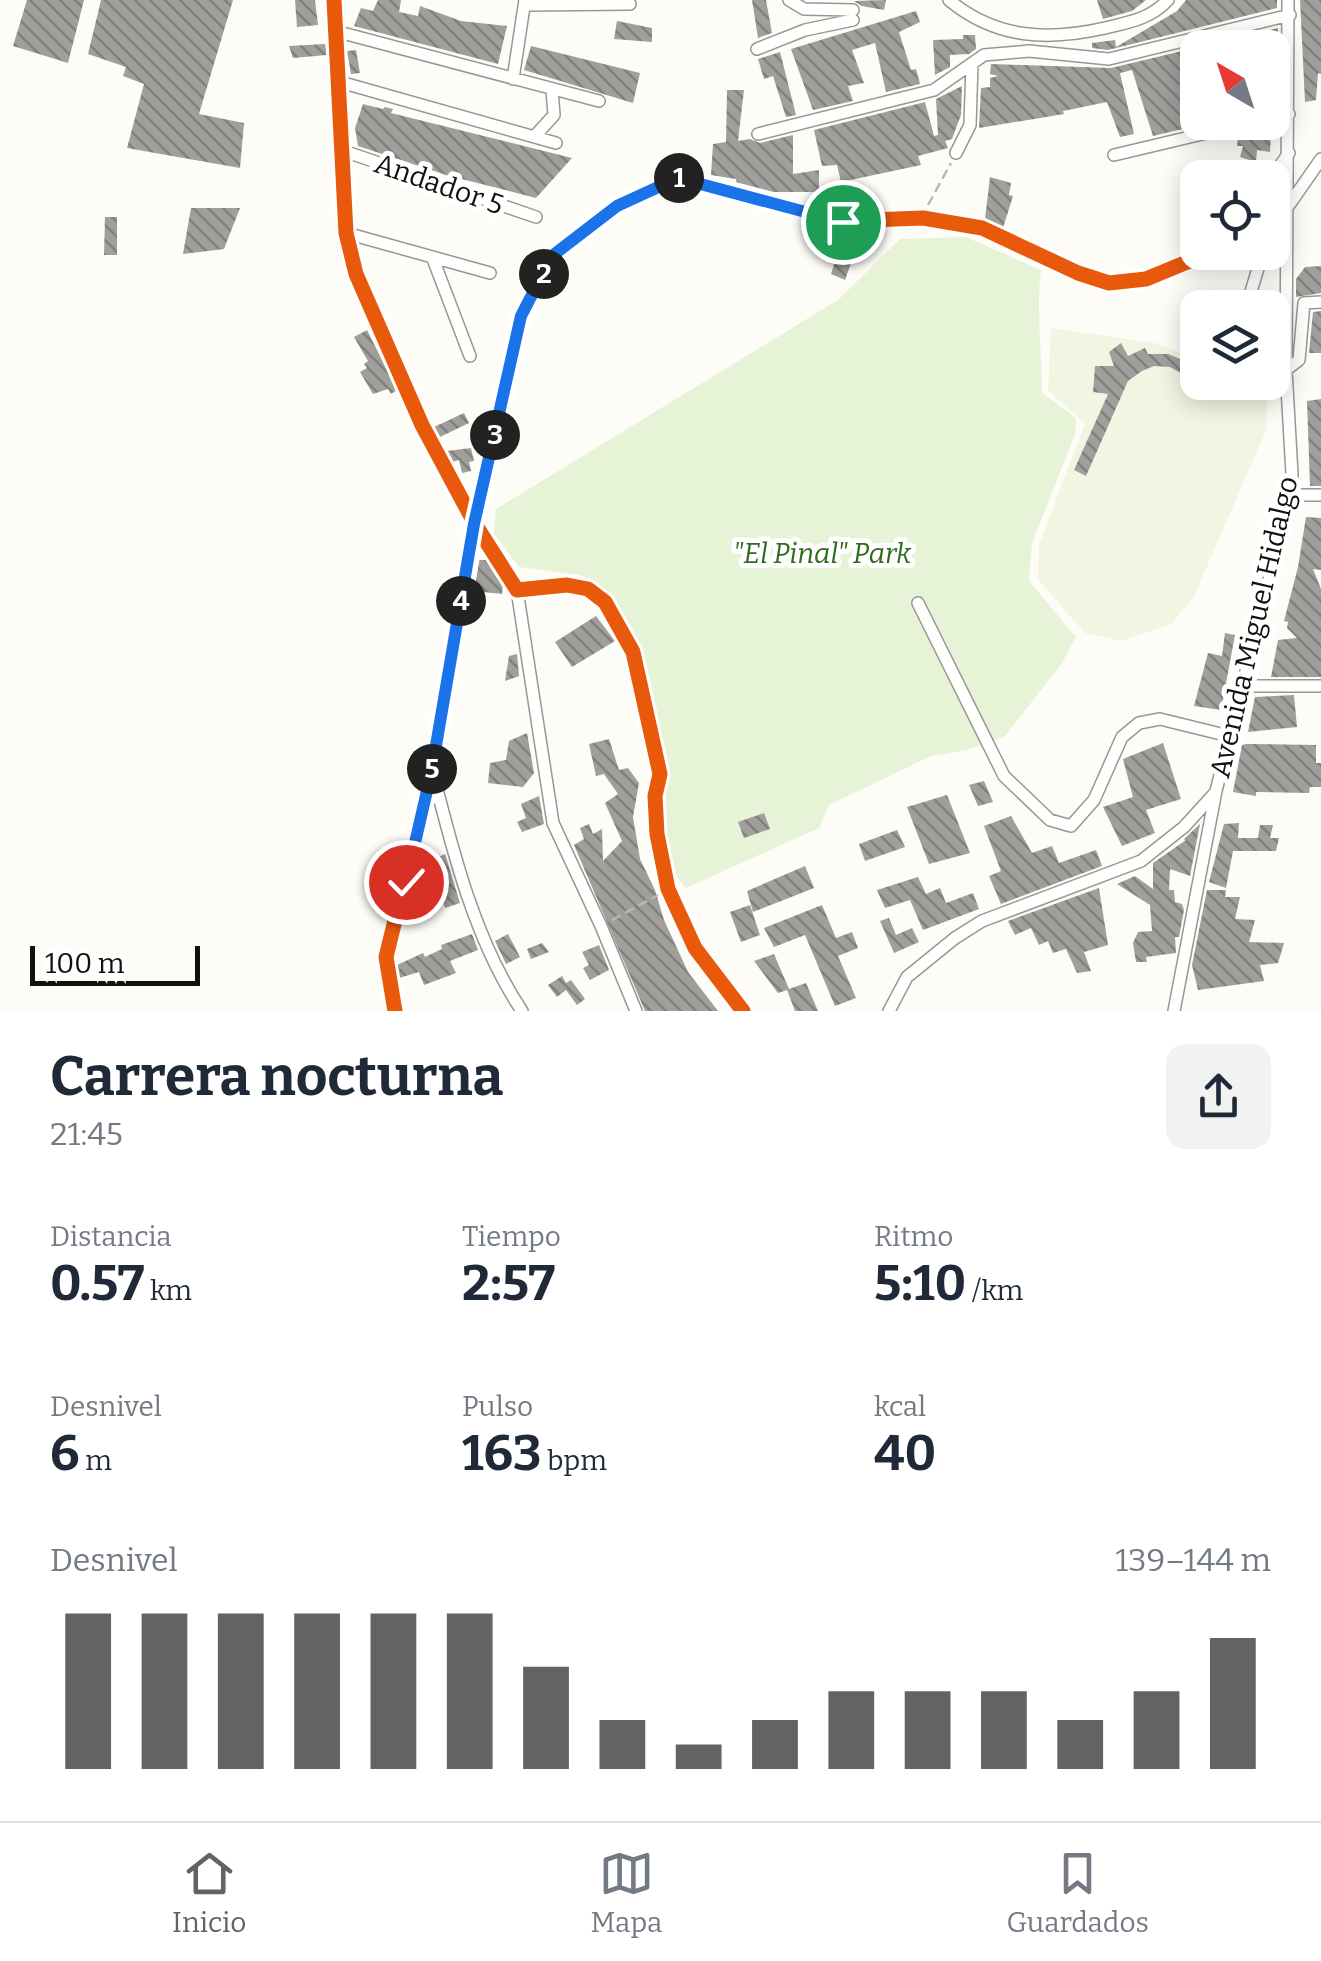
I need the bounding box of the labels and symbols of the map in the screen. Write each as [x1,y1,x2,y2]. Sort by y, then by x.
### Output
north arrow [1180,30,1290,140]
street label: Andador 5 [370,147,508,221]
pin: 1 [654,153,704,203]
pin [801,180,886,265]
pin: 2 [519,249,569,299]
pin: 3 [470,410,520,460]
street label: Avenida Miguel Hidalgo [1203,473,1305,781]
park label: "El Pinal" Park [733,537,912,570]
pin: 4 [436,576,486,626]
pin: 5 [407,744,457,794]
pin [364,840,449,925]
scale bar [30,941,200,986]

